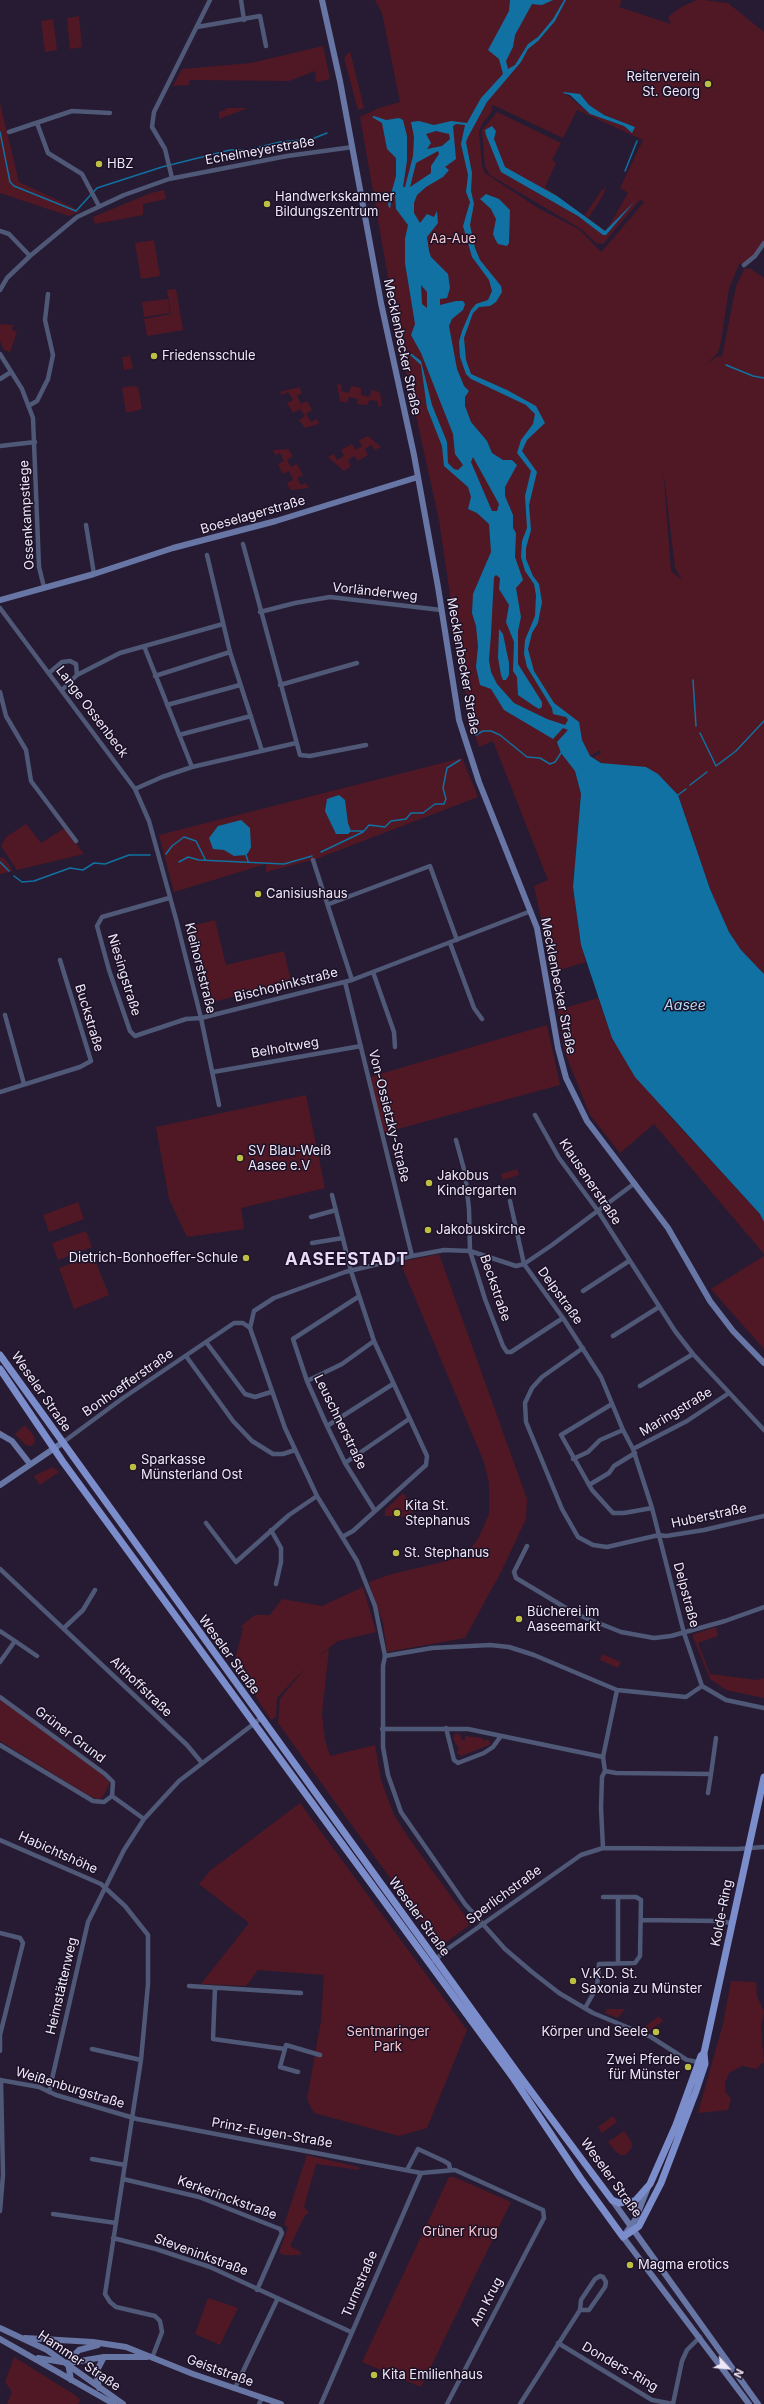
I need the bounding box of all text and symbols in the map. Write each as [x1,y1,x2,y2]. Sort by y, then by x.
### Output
place label: Reiterverein St. Georg [627,69,700,100]
marker: Reiterverein St. Georg [703,79,713,89]
street label: Echelmeyerstraße [204,134,316,168]
place label: HBZ [107,156,133,172]
marker: HBZ [94,159,104,169]
place label: Handwerkskammer Bildungszentrum [275,189,394,220]
marker: Handwerkskammer Bildungszentrum [262,199,272,209]
park label: Aa-Aue [430,231,476,247]
street label: Mecklenbecker Straße [380,278,424,416]
place label: Friedensschule [162,348,256,364]
marker: Friedensschule [149,351,159,361]
street label: Ossenkampstiege [16,460,38,570]
street label: Boeselagerstraße [199,493,307,537]
street label: Vorländerweg [332,580,418,604]
street label: Mecklenbecker Straße [443,596,483,736]
street label: Lange Ossenbeck [53,663,131,761]
place label: Canisiushaus [266,886,348,902]
marker: Canisiushaus [253,889,263,899]
street label: Mecklenbecker Straße [537,916,579,1056]
street label: Kleihorststraße [181,921,219,1015]
street label: Niesingstraße [104,932,144,1018]
street label: Bischopinkstraße [233,965,339,1005]
street label: Buckstraße [71,982,107,1054]
water label: Aasee [664,998,706,1014]
street label: Belholtweg [250,1034,320,1062]
street label: Von-Ossietzky-Straße [365,1048,413,1184]
street label: Klausenerstraße [555,1136,625,1228]
place label: SV Blau-Weiß Aasee e.V [248,1143,331,1174]
marker: SV Blau-Weiß Aasee e.V [235,1153,245,1163]
place label: Jakobus Kindergarten [437,1168,517,1199]
marker: Jakobus Kindergarten [424,1178,434,1188]
place label: Jakobuskirche [436,1222,526,1238]
marker: Jakobuskirche [423,1225,433,1235]
place label: Dietrich-Bonhoeffer-Schule [69,1250,238,1266]
district label: AASEESTADT [285,1250,409,1270]
marker: Dietrich-Bonhoeffer-Schule [241,1253,251,1263]
street label: Beckstraße [476,1253,514,1323]
street label: Delpstraße [534,1264,586,1328]
street label: Bonhoefferstraße [80,1346,176,1420]
street label: Weseler Straße [8,1349,74,1435]
street label: Leuschnerstraße [310,1372,370,1472]
street label: Maringstraße [637,1384,715,1440]
place label: Sparkasse Münsterland Ost [141,1452,243,1483]
marker: Sparkasse Münsterland Ost [128,1462,138,1472]
place label: Kita St. Stephanus [405,1498,470,1529]
street label: Huberstraße [670,1500,748,1532]
marker: Kita St. Stephanus [392,1508,402,1518]
place label: St. Stephanus [404,1545,489,1561]
marker: St. Stephanus [391,1548,401,1558]
street label: Delpstraße [670,1561,702,1629]
place label: Bücherei im Aaseemarkt [527,1604,600,1635]
street label: Weseler Straße [195,1612,263,1698]
marker: Bücherei im Aaseemarkt [514,1614,524,1624]
street label: Althoffstraße [107,1654,175,1720]
street label: Grüner Grund [32,1703,108,1767]
street label: Habichtshöhe [16,1829,100,1877]
street label: Sperlichstraße [463,1862,545,1928]
street label: Weseler Straße [385,1874,453,1960]
street label: Kolde-Ring [708,1878,736,1948]
street label: Heimstättenweg [43,1936,81,2036]
place label: V.K.D. St. Saxonia zu Münster [581,1966,702,1997]
marker: V.K.D. St. Saxonia zu Münster [568,1976,578,1986]
park label: Sentmaringer Park [347,2024,429,2055]
place label: Körper und Seele [542,2024,648,2040]
marker: Körper und Seele [651,2027,661,2037]
place label: Zwei Pferde für Münster [607,2052,680,2083]
marker: Zwei Pferde für Münster [683,2062,693,2072]
street label: Weißenburgstraße [14,2064,126,2112]
street label: Prinz-Eugen-Straße [210,2115,334,2151]
street label: Weseler Straße [577,2135,645,2221]
street label: Kerkerinckstraße [175,2173,279,2223]
park label: Grüner Krug [422,2224,498,2240]
street label: Steveninkstraße [152,2231,250,2279]
street label: Turmstraße [339,2249,381,2319]
place label: Magma erotics [638,2257,729,2273]
marker: Magma erotics [625,2260,635,2270]
street label: Am Krug [468,2275,506,2329]
street label: Hammer Straße [35,2328,123,2394]
street label: Donders-Ring [579,2339,661,2395]
north arrow [708,2348,748,2388]
street label: Geiststraße [184,2352,256,2390]
place label: Kita Emilienhaus [382,2367,483,2383]
text: N [731,2367,747,2380]
marker: Kita Emilienhaus [369,2370,379,2380]

